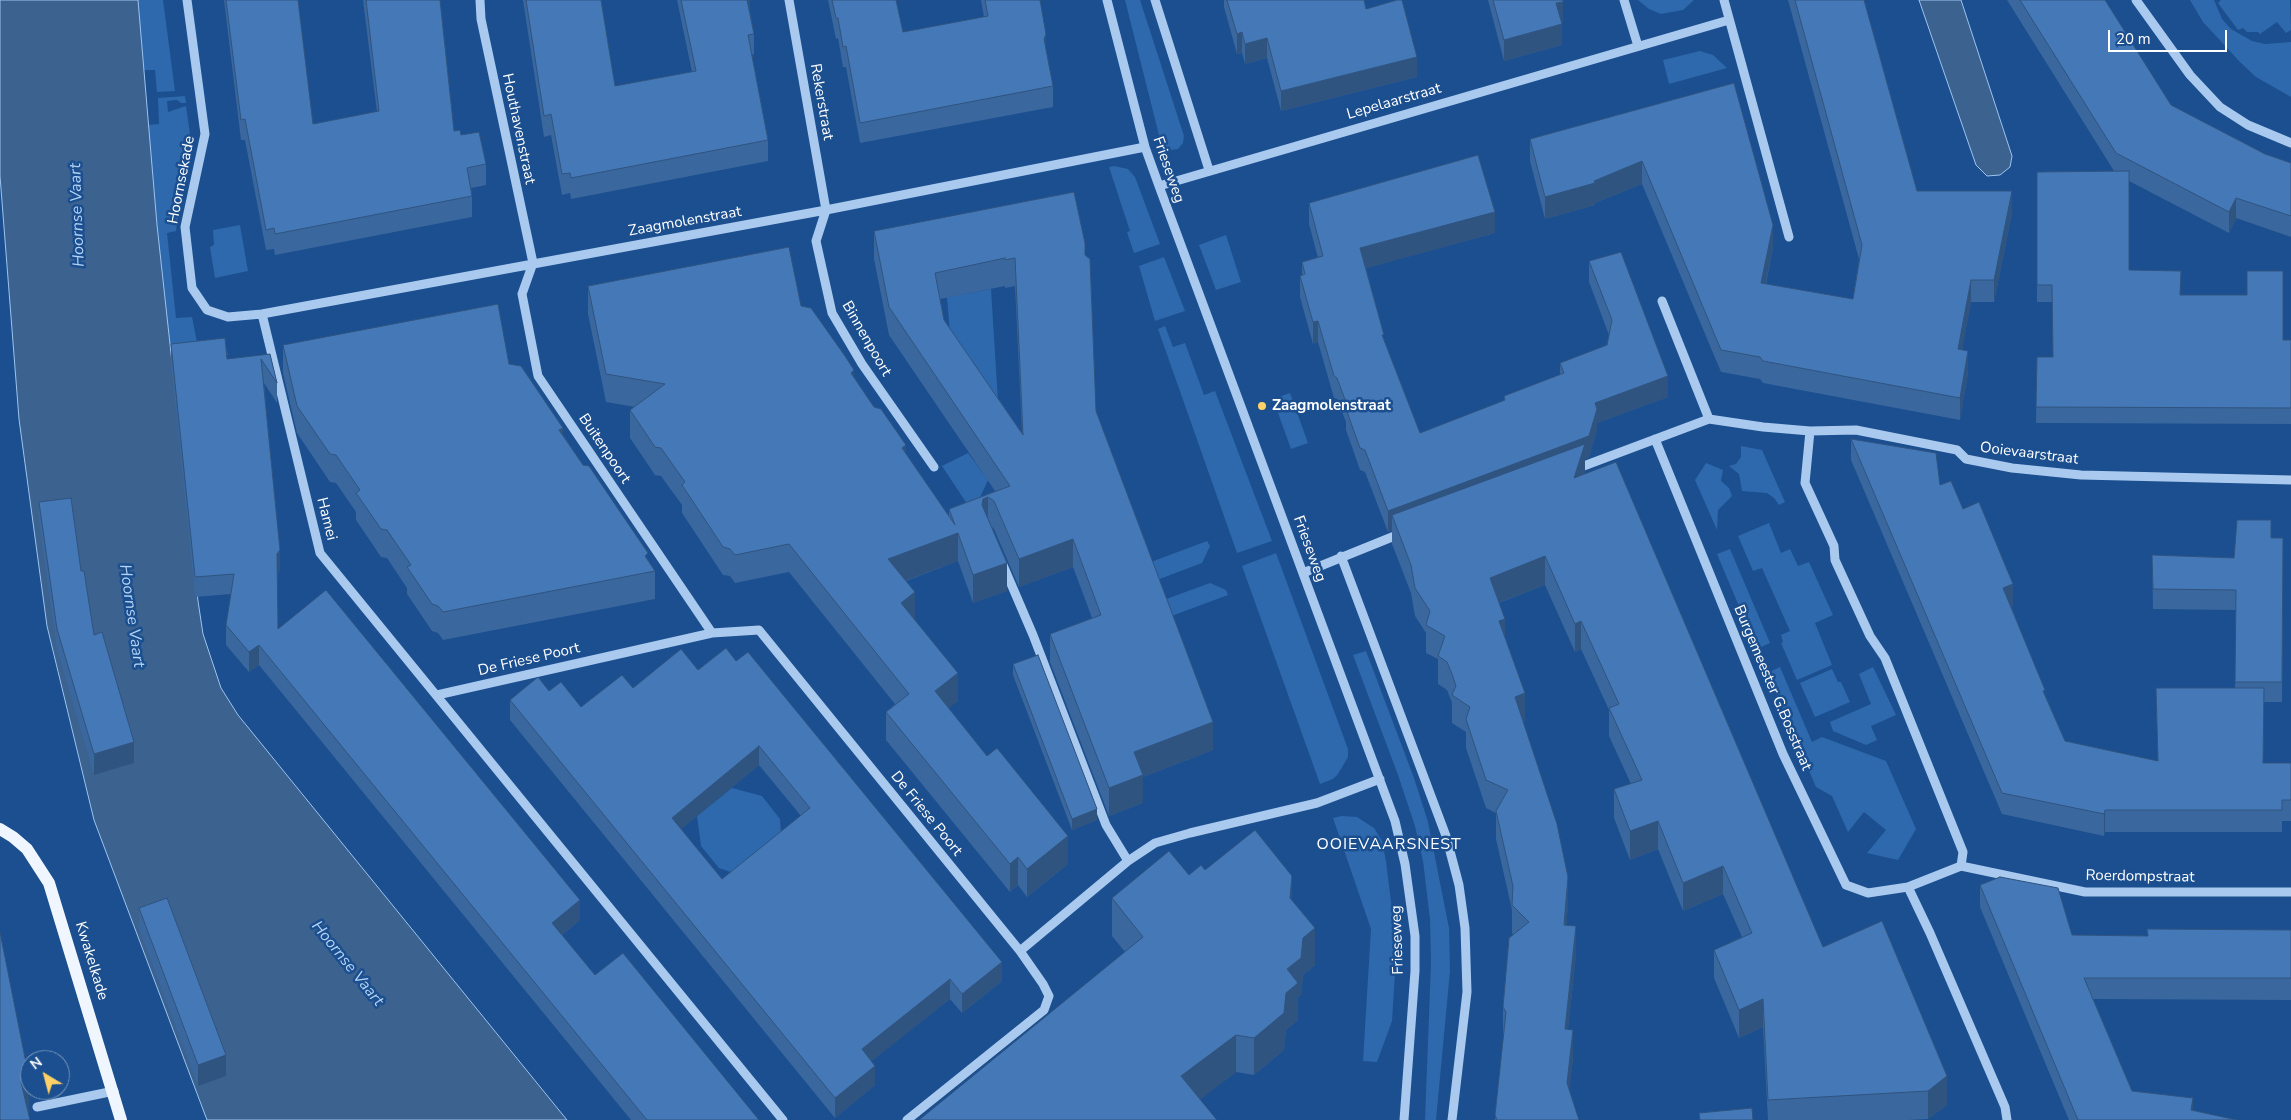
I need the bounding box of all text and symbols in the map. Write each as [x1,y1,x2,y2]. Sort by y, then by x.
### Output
scale bar [2111,20,2230,52]
text: 20 m [2116,29,2151,49]
street label: Rekerstraat [805,62,837,142]
street label: Houthavenstraat [497,72,539,186]
street label: Lepelaarstraat [1345,80,1443,124]
street label: Hoornsekade [165,134,199,226]
street label: Frieseweg [1148,134,1188,206]
water label: Hoornse Vaart [67,163,89,267]
street label: Zaagmolenstraat [627,203,743,241]
street label: Binnenpoort [837,298,895,380]
place label: Zaagmolenstraat [1272,397,1391,415]
marker: Zaagmolenstraat [1256,400,1268,412]
street label: Buitenpoort [574,411,634,487]
street label: Ooievaarstraat [1979,439,2079,469]
street label: Hamei [312,496,340,542]
street label: Frieseweg [1289,513,1329,585]
water label: Hoornse Vaart [114,563,148,669]
street label: Burgemeester G.Bosstraat [1729,603,1815,773]
street label: De Friese Poort [476,640,582,680]
street label: De Friese Poort [886,768,966,860]
district label: OOIEVAARSNEST [1315,835,1463,855]
street label: Roerdompstraat [2085,867,2195,887]
street label: Frieseweg [1388,905,1408,975]
water label: Hoornse Vaart [307,918,387,1010]
street label: Kwakelkade [71,920,111,1002]
north arrow [20,1050,70,1100]
text: N [26,1053,46,1074]

